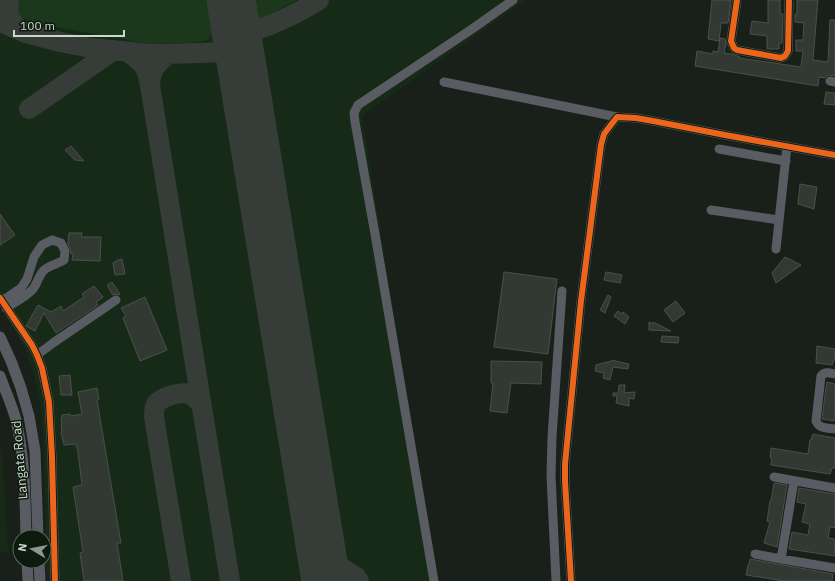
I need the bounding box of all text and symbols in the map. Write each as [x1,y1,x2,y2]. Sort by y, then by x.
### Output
scale bar [14,12,124,38]
text: 100 m [20,18,55,33]
street label: Langata Road [8,420,31,500]
north arrow [12,529,52,569]
text: N [15,542,30,552]

